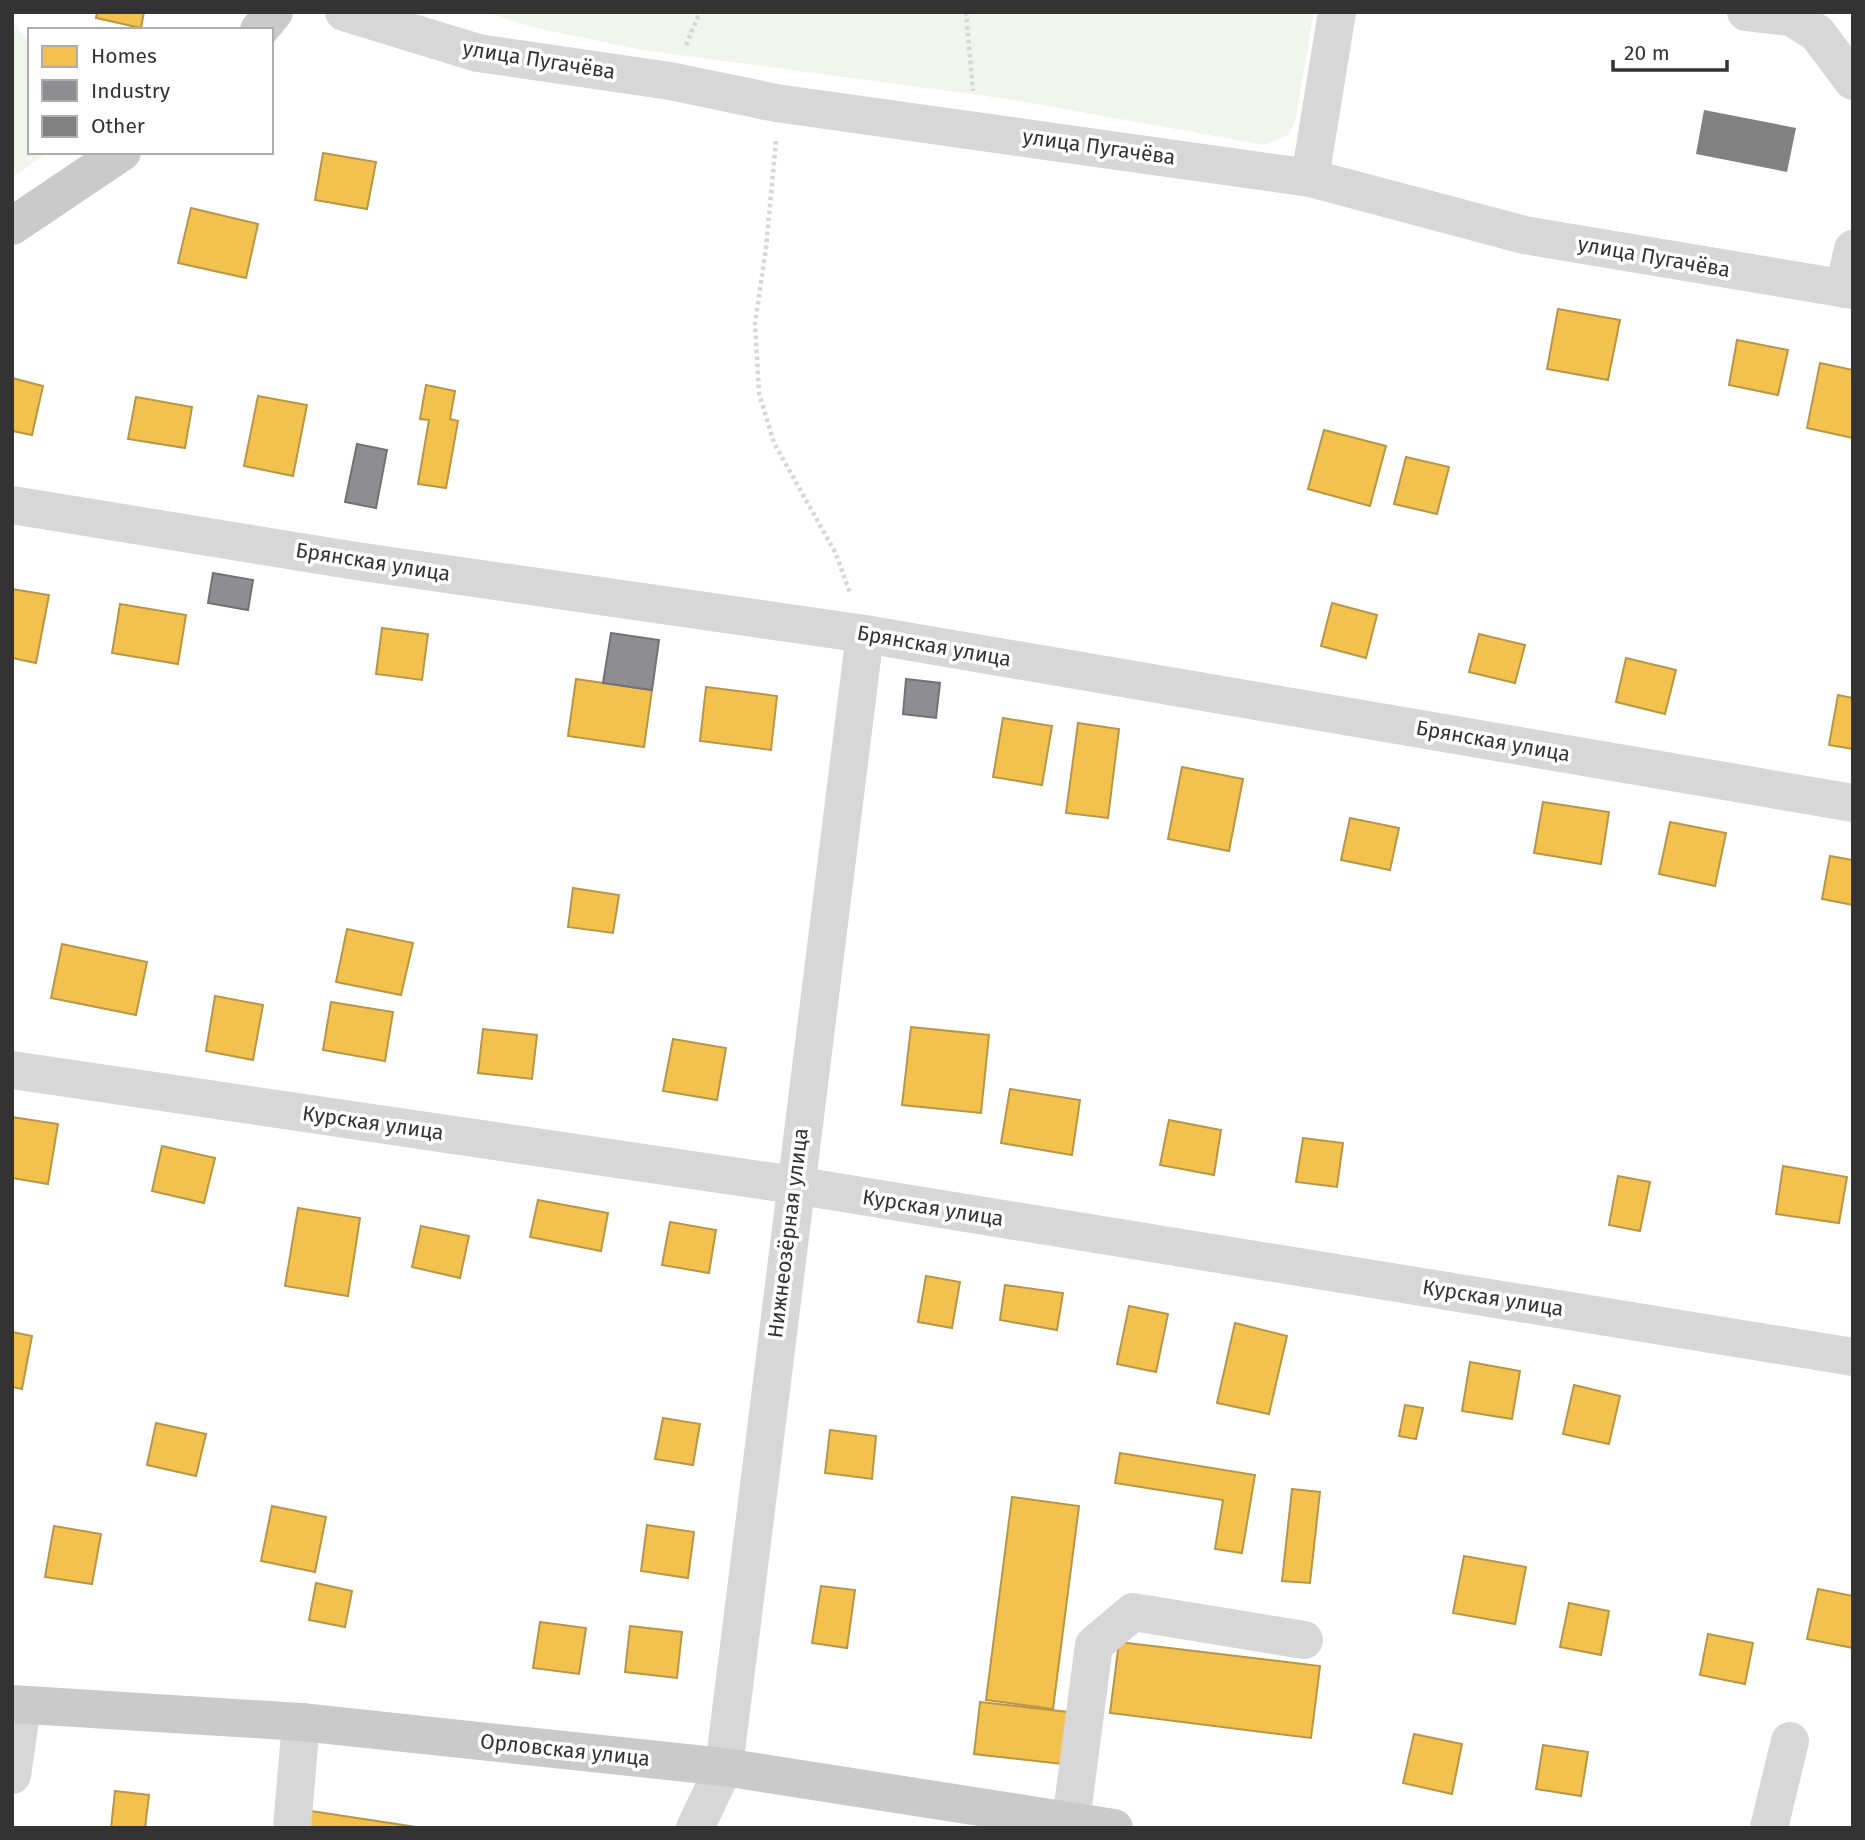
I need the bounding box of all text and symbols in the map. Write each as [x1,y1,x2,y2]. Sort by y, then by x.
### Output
legend [28,28,273,154]
scale bar [1613,28,1727,72]
street label: улица Пугачёва [461,35,617,85]
text: 20 m [1624,40,1670,66]
text: Homes [91,43,157,69]
text: Industry [91,78,171,104]
text: Other [91,113,145,139]
street label: улица Пугачёва [1021,123,1177,171]
street label: улица Пугачёва [1576,231,1732,283]
street label: Брянская улица [294,537,452,587]
street label: Брянская улица [855,620,1013,672]
street label: Брянская улица [1414,715,1572,767]
street label: Курская улица [301,1100,445,1146]
street label: Нижнеозёрная улица [762,1126,814,1340]
street label: Курская улица [861,1184,1005,1232]
street label: Курская улица [1421,1274,1565,1322]
street label: Орловская улица [479,1728,651,1772]

